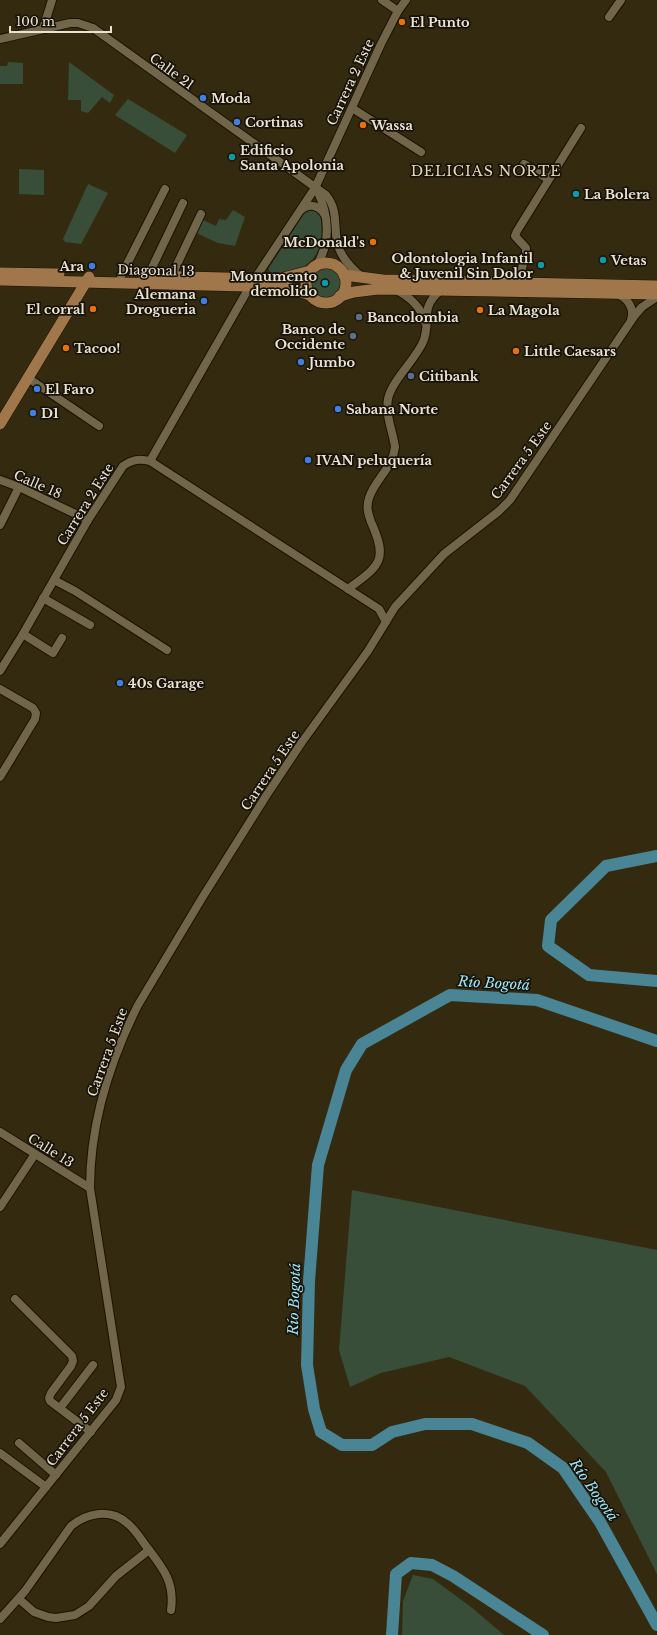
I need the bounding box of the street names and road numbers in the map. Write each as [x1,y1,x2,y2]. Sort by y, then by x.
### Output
street label: Carrera 2 Este [323,36,378,128]
street label: Calle 21 [146,50,197,93]
street label: Diagonal 13 [117,261,195,280]
street label: Carrera 5 Este [487,418,556,503]
street label: Carrera 2 Este [53,460,117,549]
street label: Calle 18 [11,466,65,503]
street label: Carrera 5 Este [237,727,304,814]
street label: Carrera 5 Este [84,1005,131,1099]
street label: Calle 13 [25,1130,77,1171]
street label: Carrera 5 Este [43,1385,112,1470]

